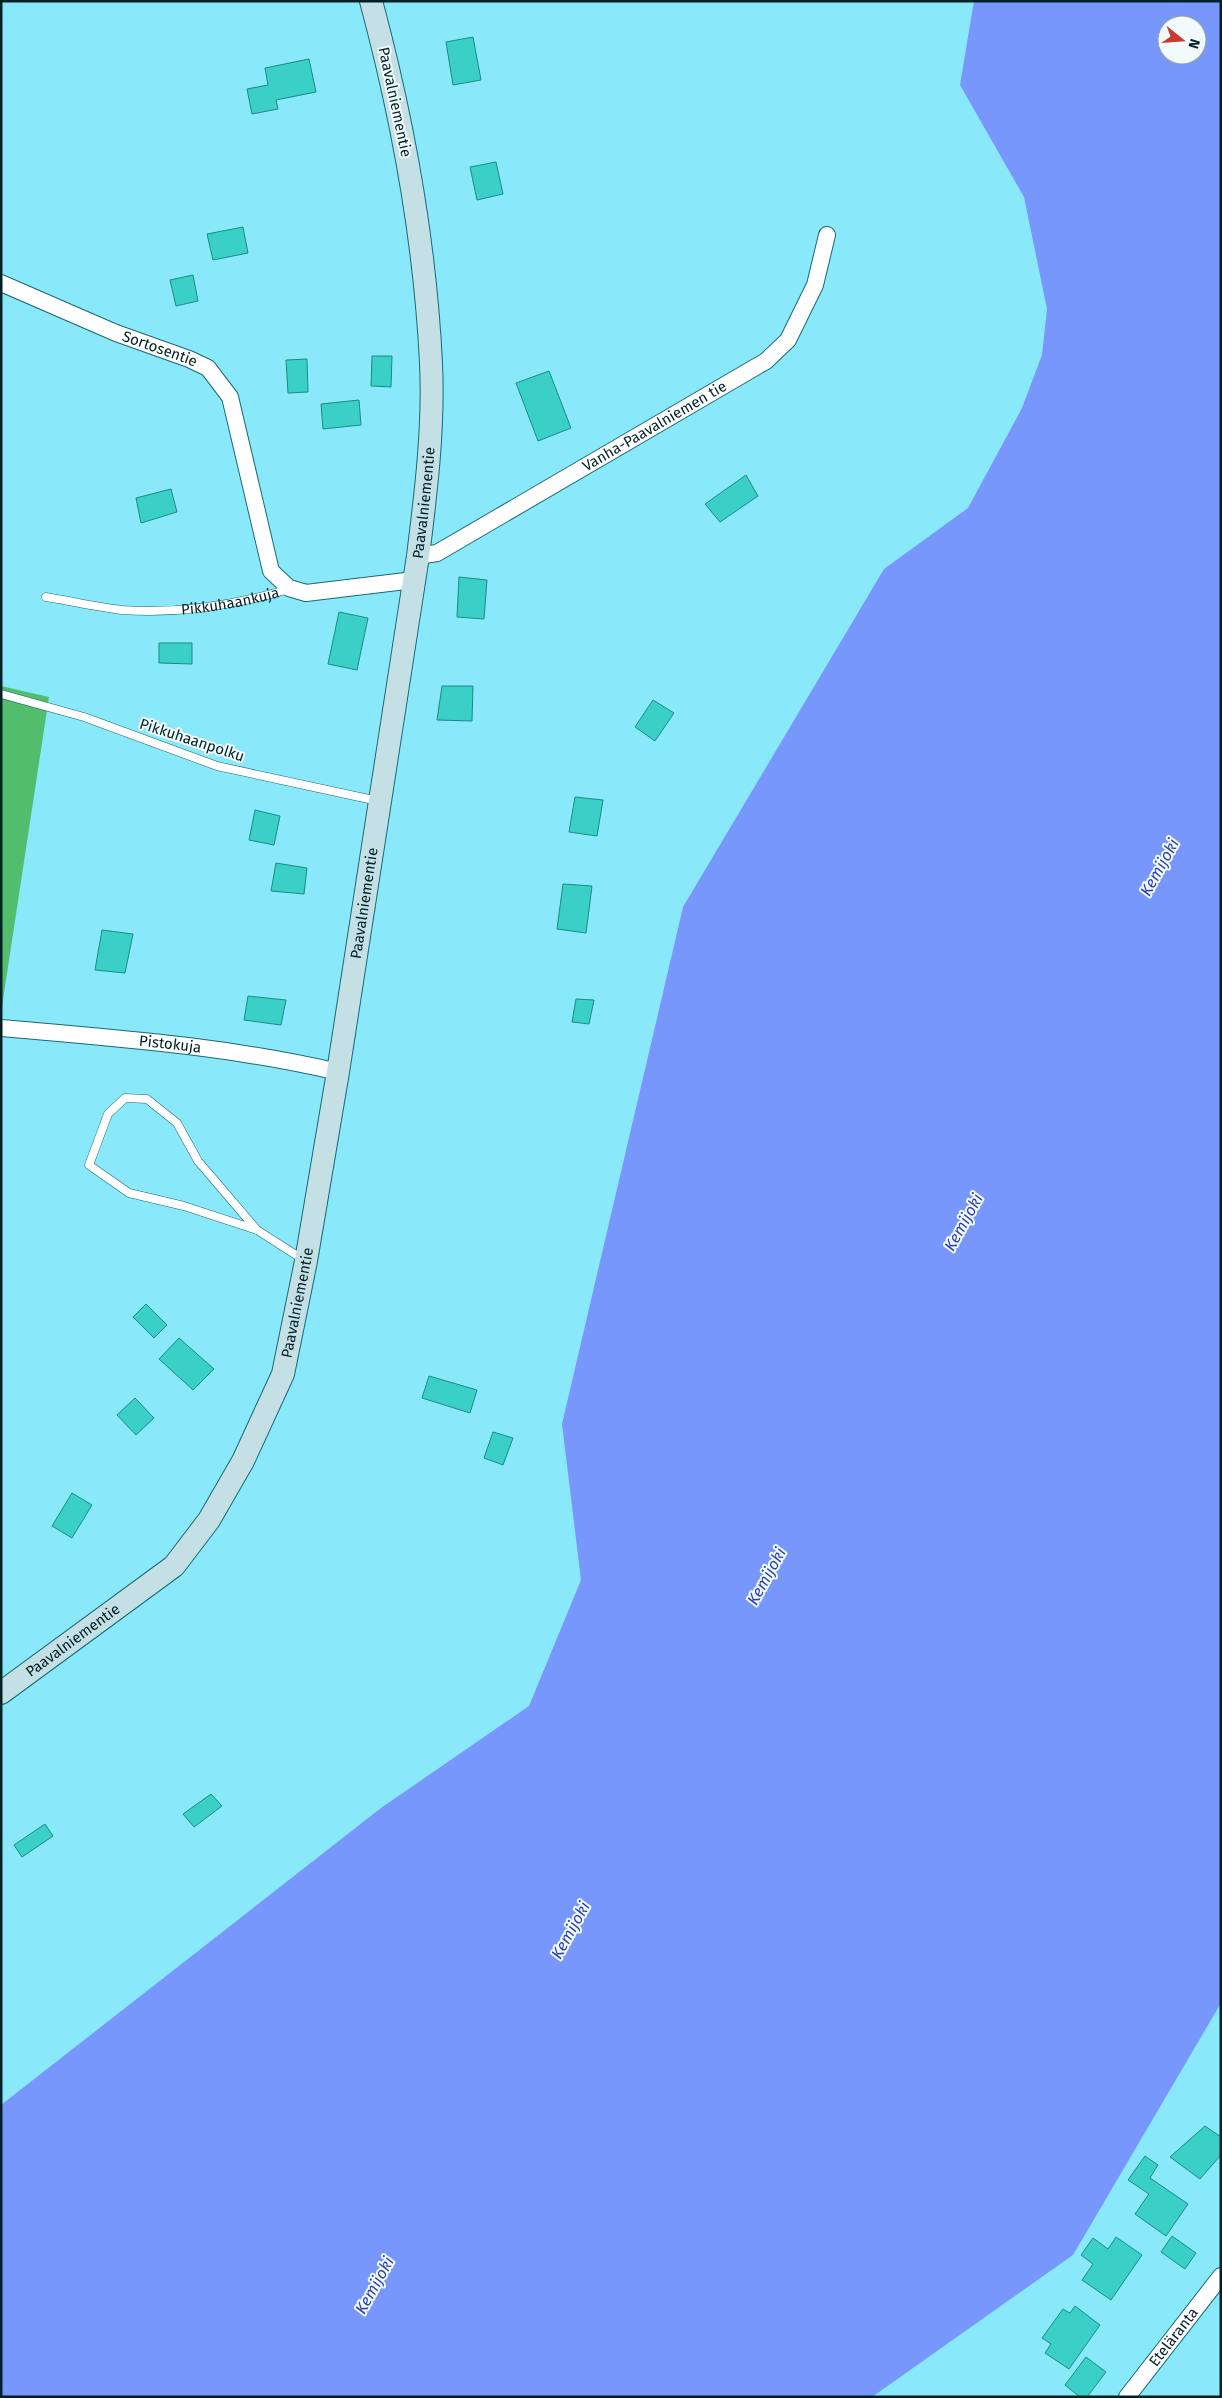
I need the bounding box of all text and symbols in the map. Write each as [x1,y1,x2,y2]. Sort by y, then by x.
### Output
north arrow [1157,15,1207,65]
text: N [1184,37,1203,51]
street label: Paavalniementie [375,45,415,159]
street label: Sortosentie [120,327,200,371]
street label: Vanha-Paavalniemen tie [579,377,730,475]
street label: Paavalniementie [409,446,439,560]
street label: Pikkuhaankuja [180,583,281,619]
street label: Pikkuhaanpolku [137,715,247,765]
water label: Kemijoki [1136,835,1183,899]
street label: Paavalniementie [347,846,382,960]
street label: Pistokuja [138,1032,202,1057]
water label: Kemijoki [940,1190,987,1254]
street label: Paavalniementie [277,1246,317,1360]
water label: Kemijoki [743,1544,790,1608]
street label: Paavalniementie [22,1600,123,1681]
water label: Kemijoki [547,1898,594,1962]
water label: Kemijoki [351,2253,398,2317]
street label: Eteläranta [1145,2304,1202,2370]

